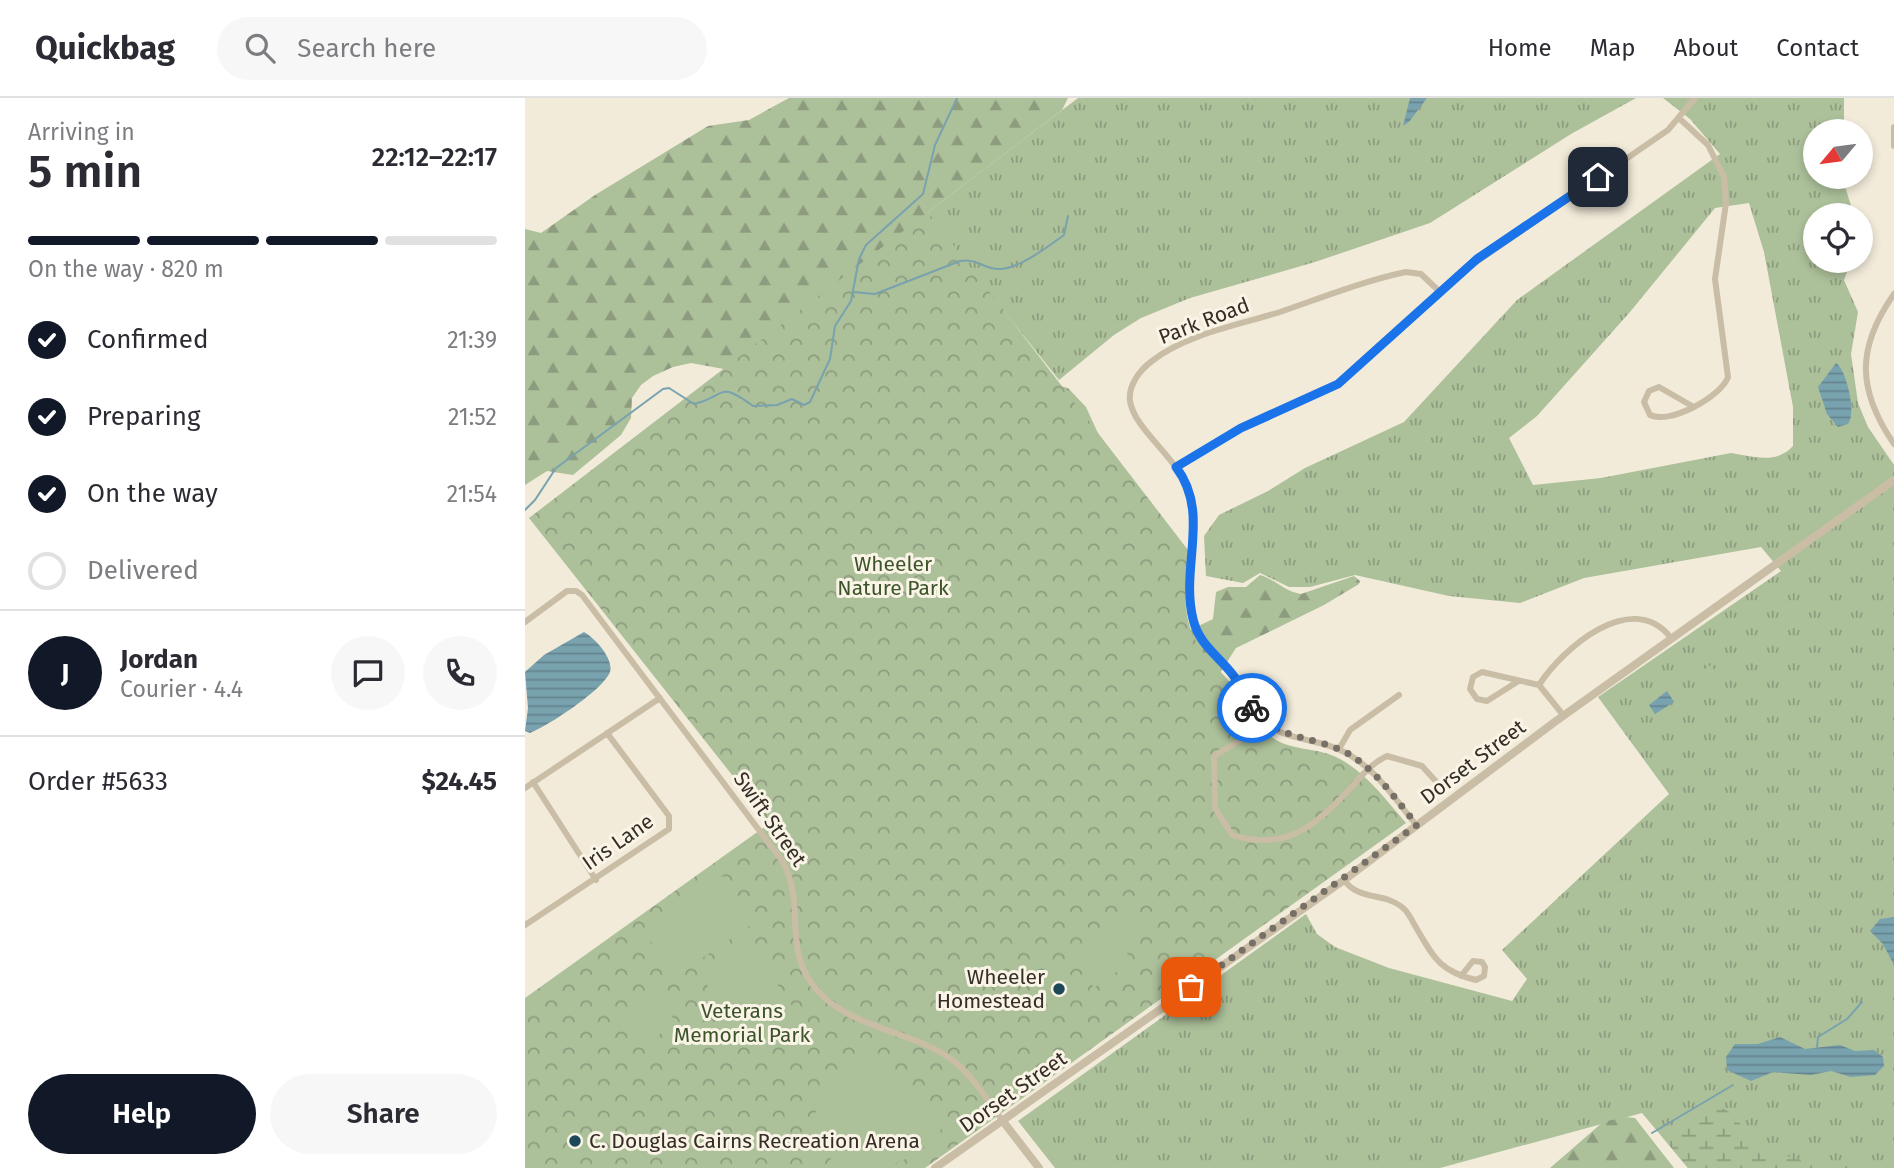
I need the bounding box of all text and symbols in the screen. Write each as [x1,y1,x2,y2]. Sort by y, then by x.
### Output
search box [217,17,707,80]
text: Quickbag [35,28,175,68]
icon: search [241,29,279,67]
text: Search here [297,33,436,64]
text: Home [1488,34,1552,62]
text: Map [1590,34,1636,62]
text: About [1674,34,1738,62]
text: Contact [1776,34,1859,62]
text: Arriving in [28,118,135,146]
north arrow [1803,119,1873,189]
map controls [1803,119,1873,273]
text: 22:12–22:17 [372,142,497,173]
text: 5 min [28,144,142,199]
pin [1568,147,1628,207]
icon: home [1579,158,1617,196]
button: locate [1803,203,1873,273]
text: On the way · 820 m [28,255,224,283]
street label: Park Road [1155,292,1253,350]
icon: check [28,321,66,359]
text: Confirmed [87,324,208,355]
text: 21:39 [447,326,497,354]
icon: check [28,398,66,436]
text: Preparing [87,401,200,432]
text: 21:52 [448,403,497,431]
icon: check [28,475,66,513]
text: On the way [87,478,218,509]
text: 21:54 [447,480,497,508]
park label: Wheeler Nature Park [837,551,949,601]
text: Delivered [87,555,199,586]
button: chat [331,636,405,710]
button: phone [423,636,497,710]
text: Jordan [120,644,198,675]
text: J [61,658,69,689]
courier [1217,673,1287,743]
text: Courier · 4.4 [120,675,243,703]
icon: bike [1233,689,1271,727]
street label: Dorset Street [1415,714,1531,810]
text: Order #5633 [28,766,168,797]
text: $24.45 [422,766,497,797]
street label: Swift Street [728,767,812,872]
street label: Iris Lane [577,808,659,876]
pin [1161,957,1221,1017]
place label: Wheeler Homestead [937,964,1045,1014]
icon: bag [1172,968,1210,1006]
marker: Wheeler Homestead [1051,981,1067,997]
park label: Veterans Memorial Park [674,998,810,1048]
street label: Dorset Street [954,1045,1072,1138]
button: Help [28,1074,256,1154]
button: Share [270,1074,497,1154]
place label: C. Douglas Cairns Recreation Arena [589,1128,920,1154]
marker: C. Douglas Cairns Recreation Arena [567,1133,583,1149]

